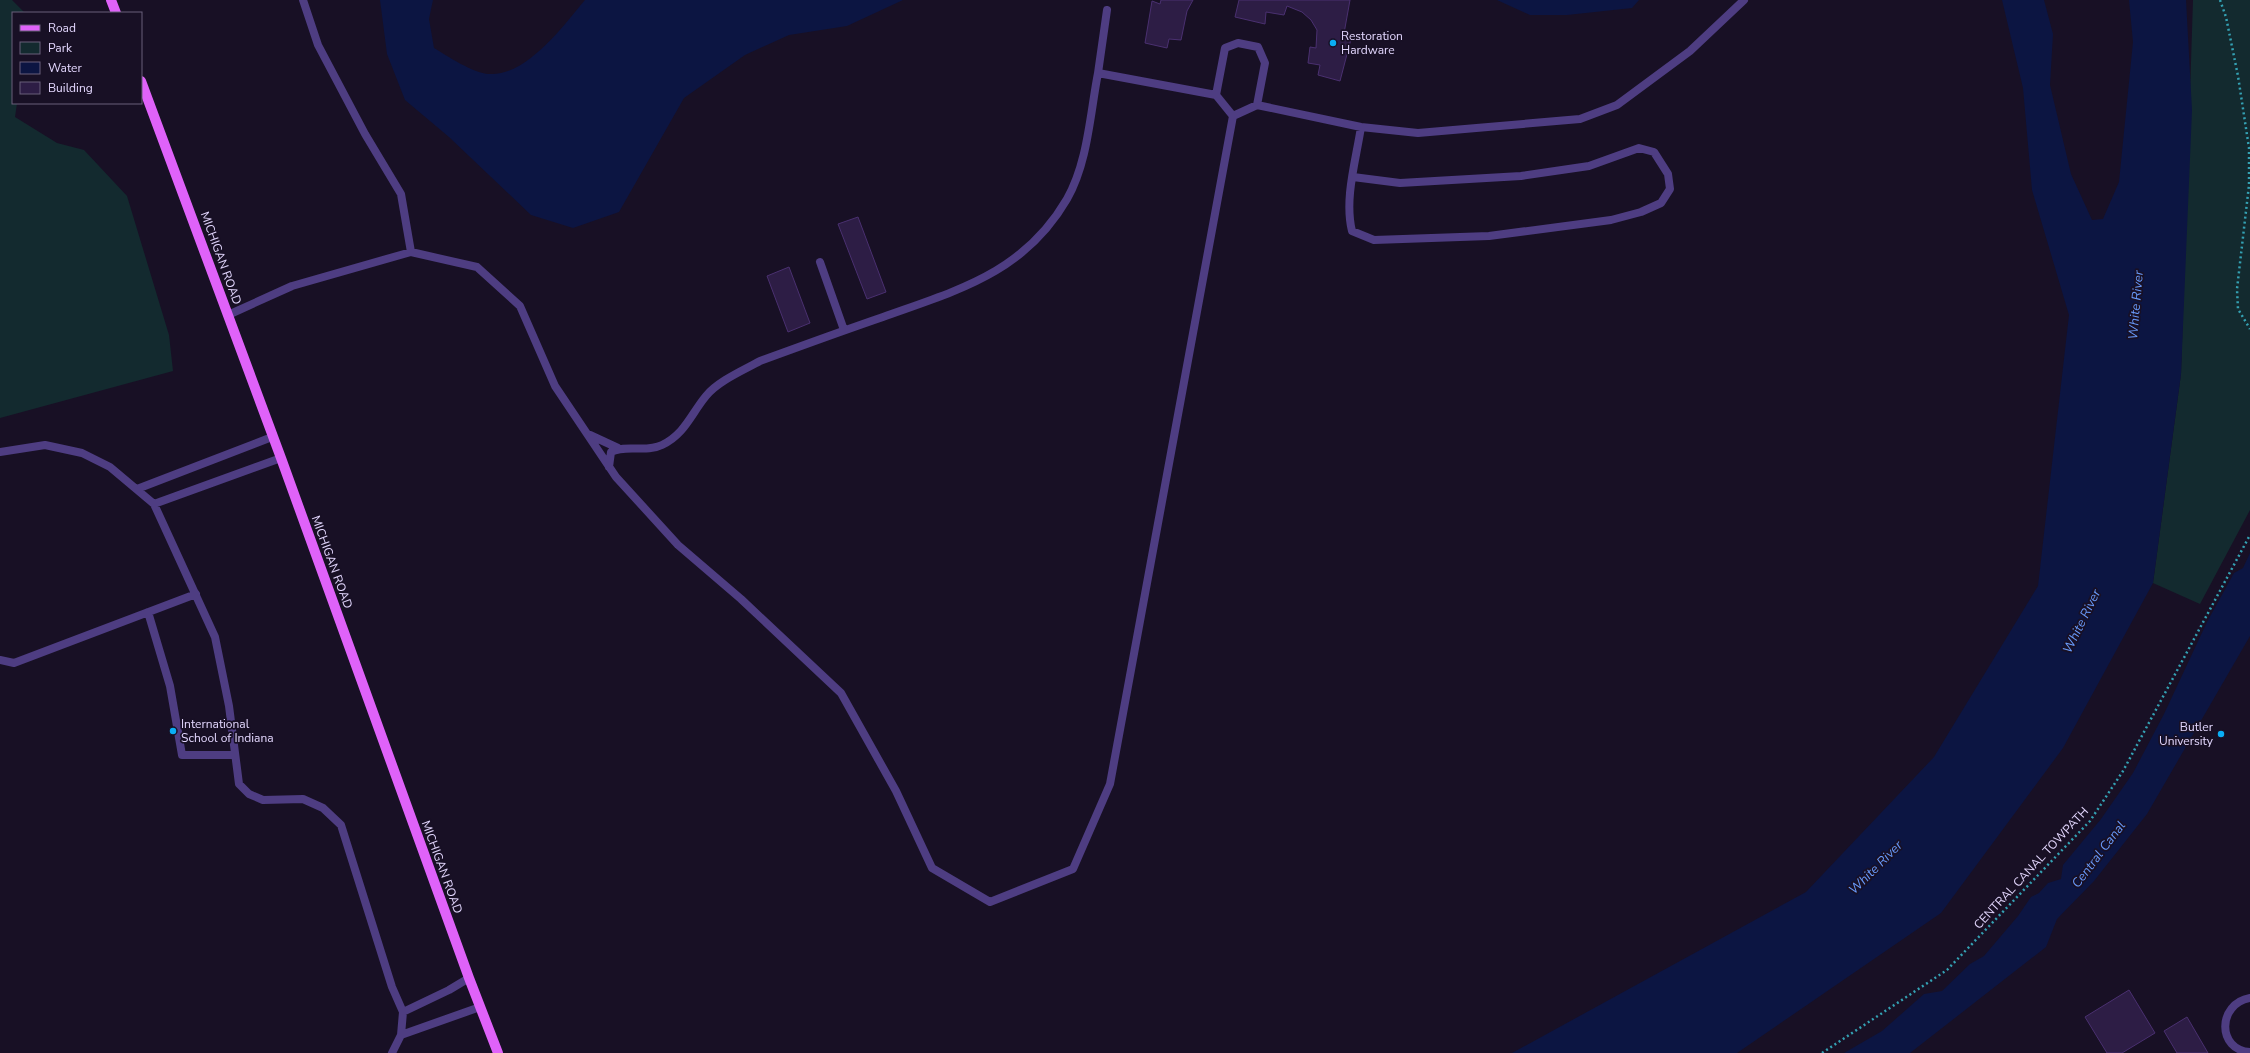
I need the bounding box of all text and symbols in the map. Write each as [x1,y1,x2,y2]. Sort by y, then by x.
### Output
legend [12,12,142,104]
text: Road [48,20,76,36]
place label: Restoration Hardware [1341,28,1403,58]
marker: Restoration Hardware [1328,38,1338,48]
text: Park [48,40,73,56]
text: Water [48,60,82,76]
text: Building [48,80,93,96]
street label: MICHIGAN ROAD [197,209,245,307]
water label: White River [2124,269,2148,340]
street label: MICHIGAN ROAD [308,513,356,611]
water label: White River [2059,586,2105,657]
place label: International School of Indiana [181,716,274,746]
place label: Butler University [2159,719,2214,749]
marker: International School of Indiana [168,726,178,736]
marker: Butler University [2216,729,2226,739]
street label: CENTRAL CANAL TOWPATH [1970,804,2092,932]
water label: Central Canal [2068,817,2130,892]
street label: MICHIGAN ROAD [418,818,466,916]
water label: White River [1845,837,1907,899]

